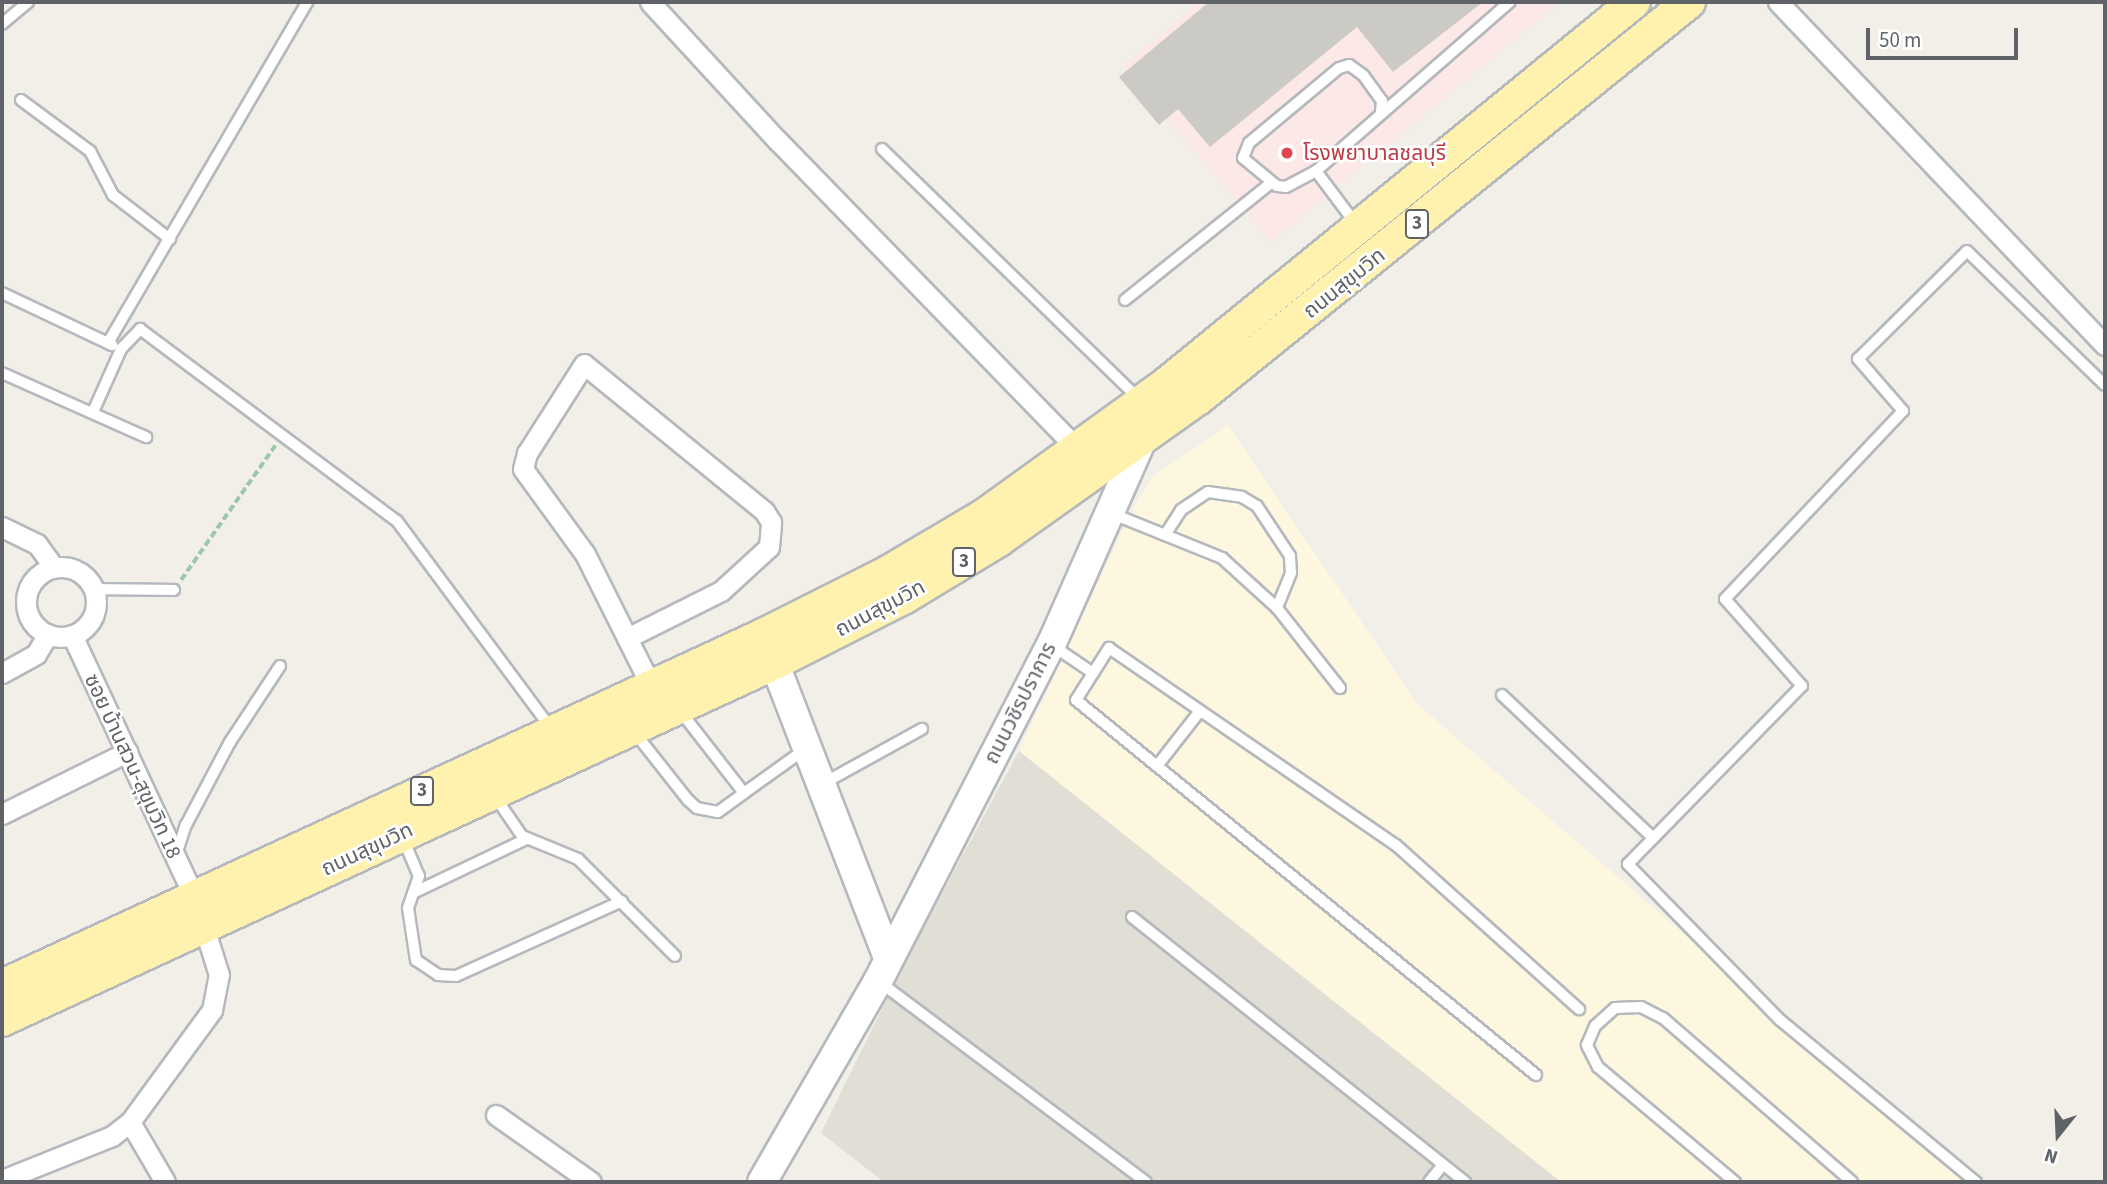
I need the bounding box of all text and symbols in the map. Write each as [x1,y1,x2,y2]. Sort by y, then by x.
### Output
scale bar [1869,14,2021,58]
text: 50 m [1879,25,1921,55]
place label: โรงพยาบาลชลบุรี [1303,140,1446,166]
marker: โรงพยาบาลชลบุรี [1277,143,1297,163]
road number: 3 [1405,208,1429,240]
street label: ถนนสุขุมวิท [1298,242,1390,324]
road number: 3 [952,547,976,578]
street label: ถนนสุขุมวิท [831,574,929,642]
street label: ถนนวชิรปราการ [978,638,1062,768]
street label: ซอย บ้านสวน-สุขุมวิท 18 [79,670,187,862]
road number: 3 [410,776,434,806]
street label: ถนนสุขุมวิท [317,817,417,881]
north arrow [2023,1100,2093,1170]
text: N [2041,1141,2062,1170]

